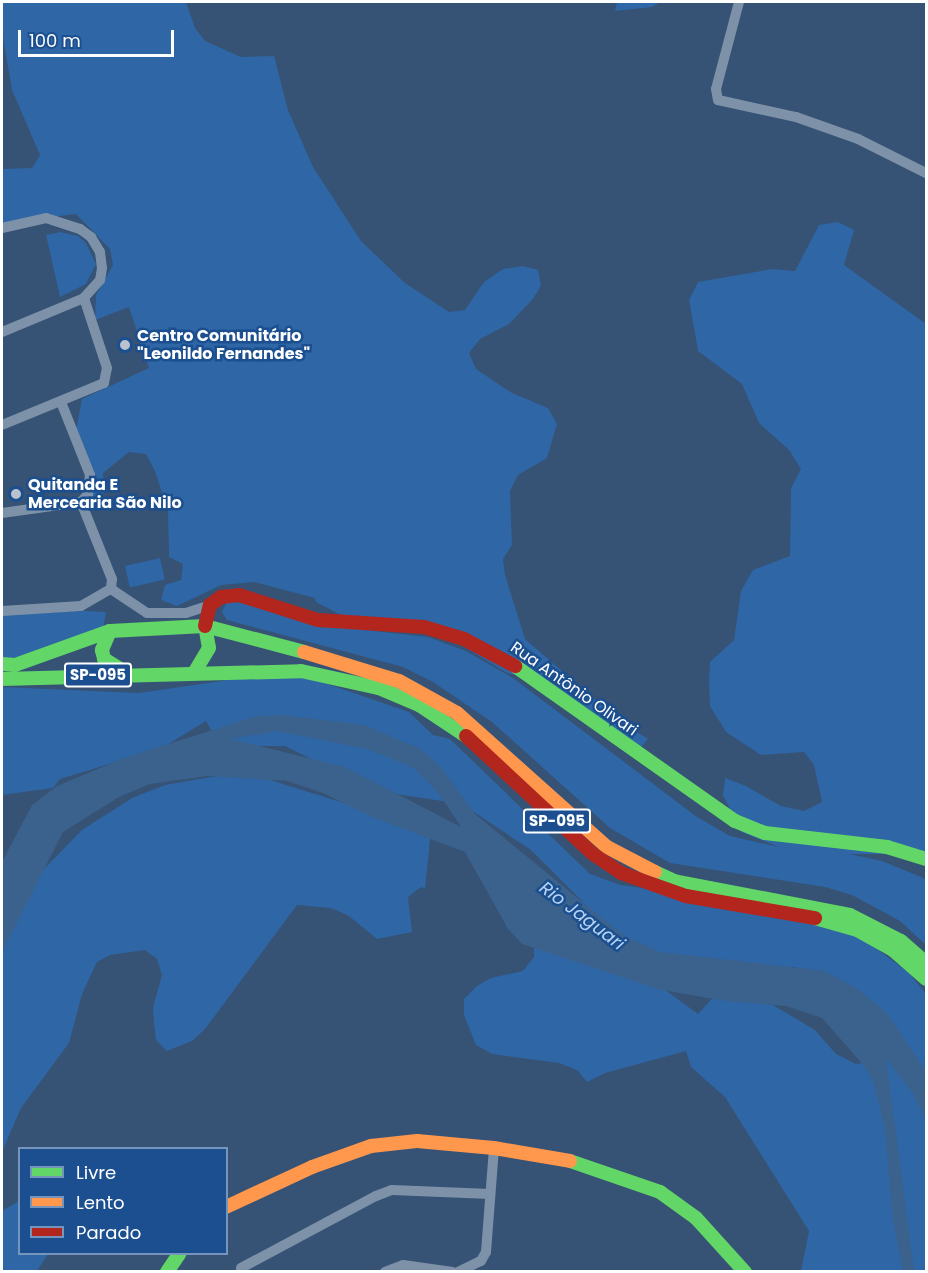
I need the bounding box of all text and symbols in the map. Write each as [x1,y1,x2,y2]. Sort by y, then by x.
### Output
scale bar [21,18,177,56]
text: 100 m [29,28,81,53]
place label: Centro Comunitário "Leonildo Fernandes" [137,326,310,364]
marker: Centro Comunitário "Leonildo Fernandes" [118,338,132,352]
place label: Quitanda E Mercearia São Nilo [28,475,182,513]
marker: Quitanda E Mercearia São Nilo [9,487,23,501]
street label: Rua Antônio Olivari [507,638,641,740]
road number: SP-095 [63,663,132,687]
road number: SP-095 [522,809,592,833]
water label: Rio Jaguari [535,877,629,955]
legend [18,1147,228,1255]
text: Livre [76,1160,116,1185]
text: Lento [76,1190,125,1215]
text: Parado [76,1220,141,1245]

